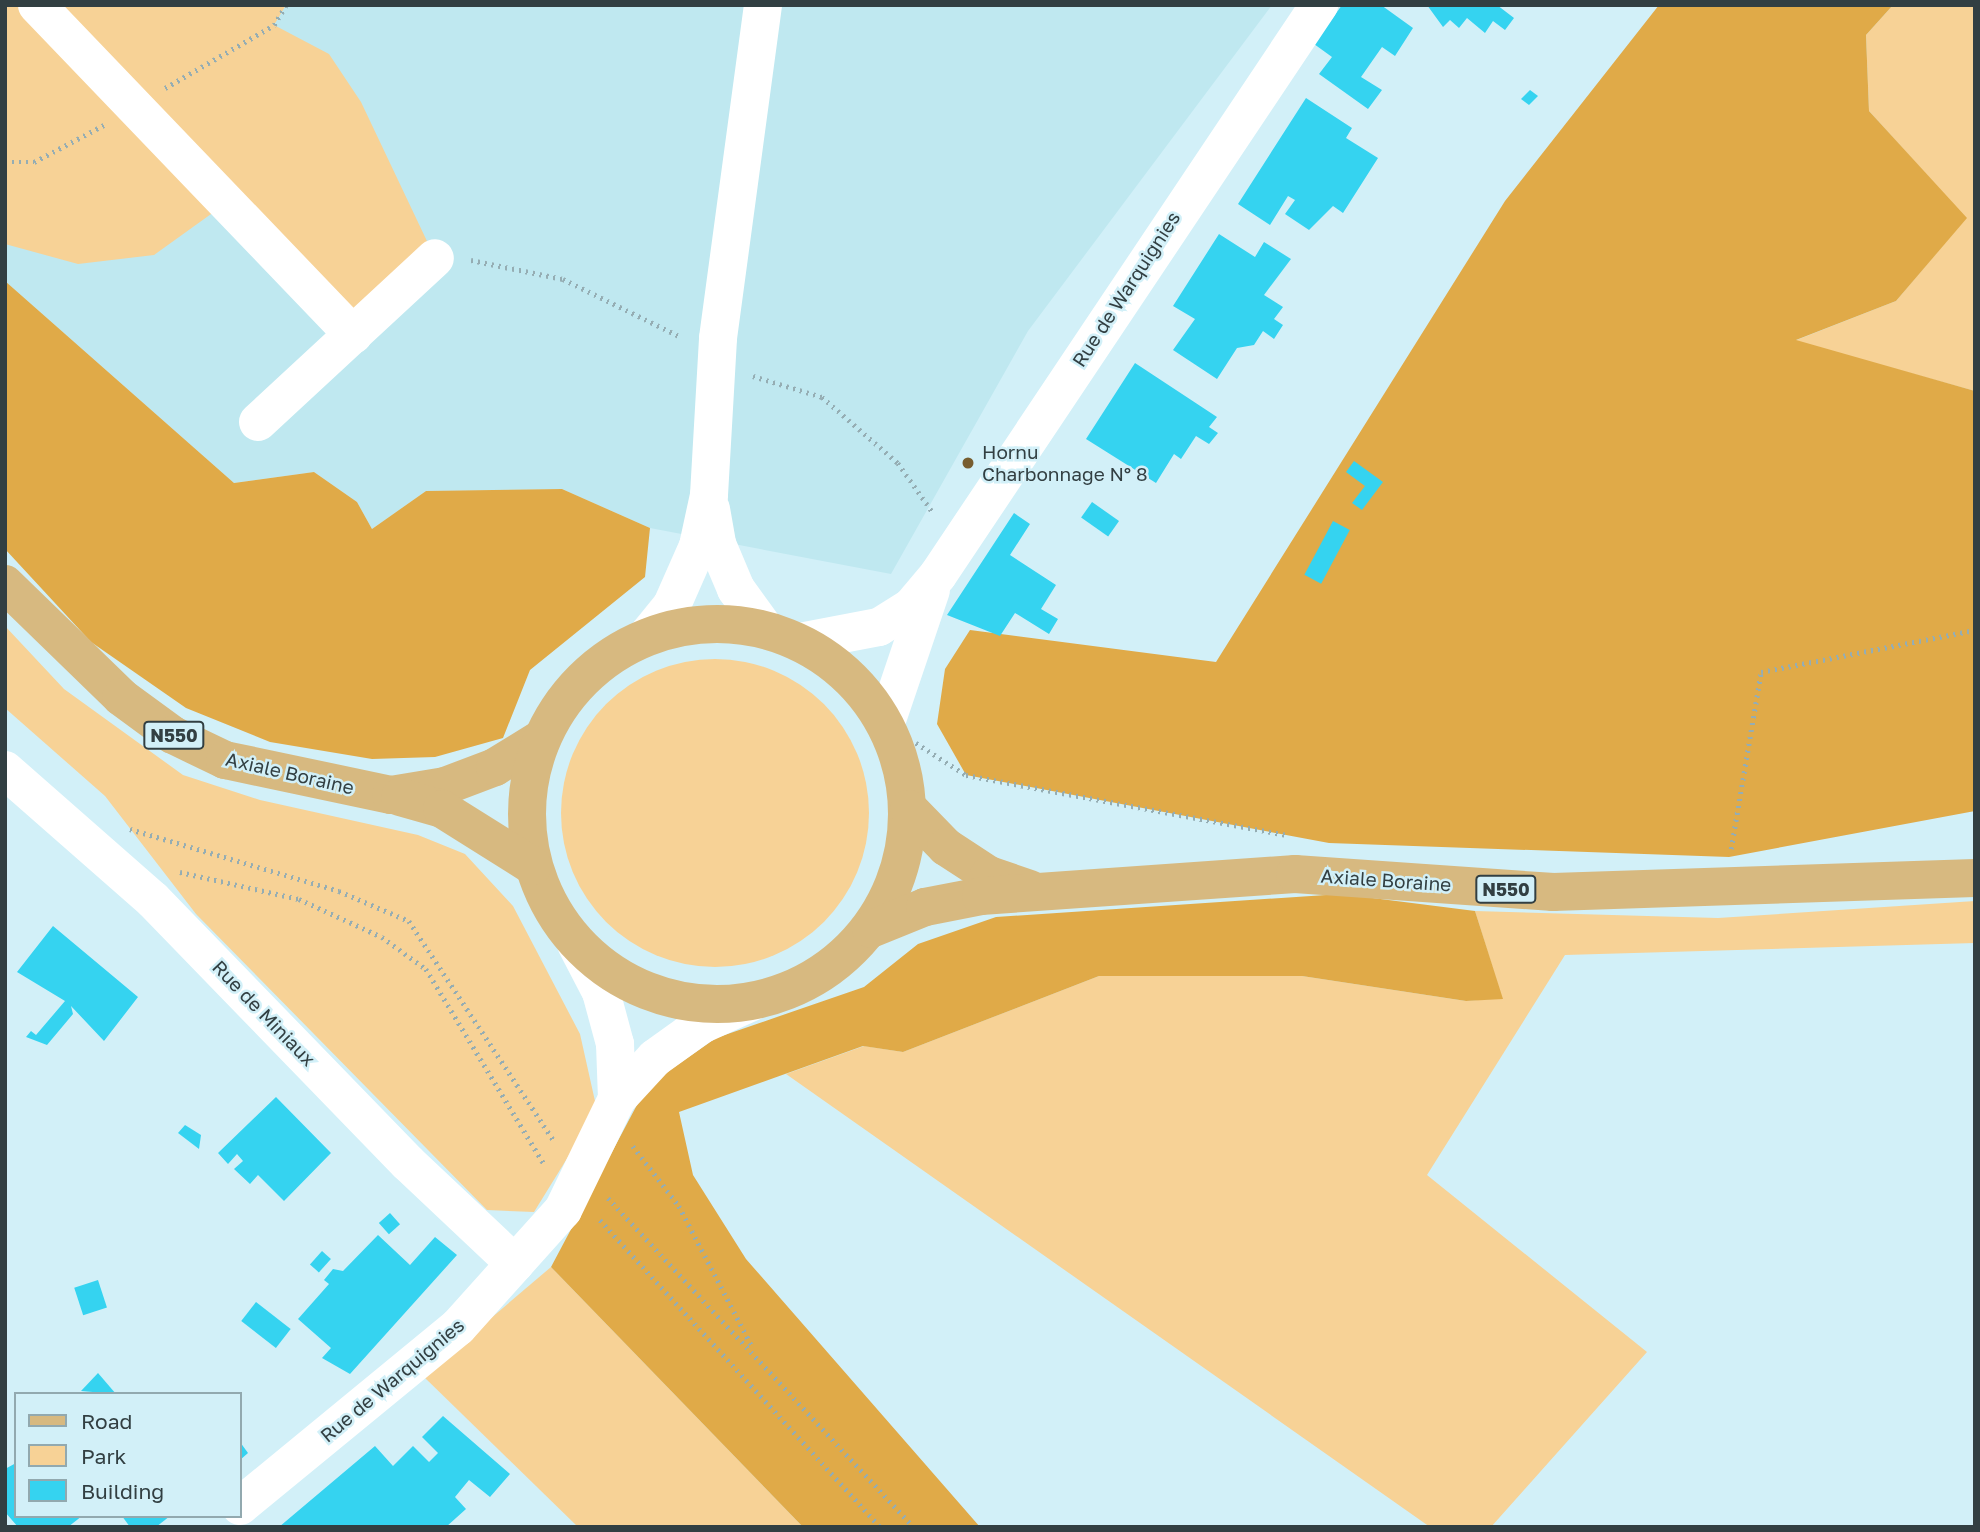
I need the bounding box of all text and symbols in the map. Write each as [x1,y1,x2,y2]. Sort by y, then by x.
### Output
street label: Rue de Warquignies [1067,207,1185,371]
place label: Hornu Charbonnage N° 8 [982,441,1148,485]
marker: Hornu Charbonnage N° 8 [960,455,976,471]
road number: N550 [142,720,206,750]
street label: Axiale Boraine [224,747,356,799]
street label: Axiale Boraine [1320,864,1452,896]
road number: N550 [1474,874,1538,904]
street label: Rue de Miniaux [208,955,320,1071]
street label: Rue de Warquignies [316,1313,468,1447]
legend [14,1392,242,1518]
text: Road [81,1408,132,1434]
text: Park [81,1443,126,1469]
text: Building [81,1478,164,1504]

